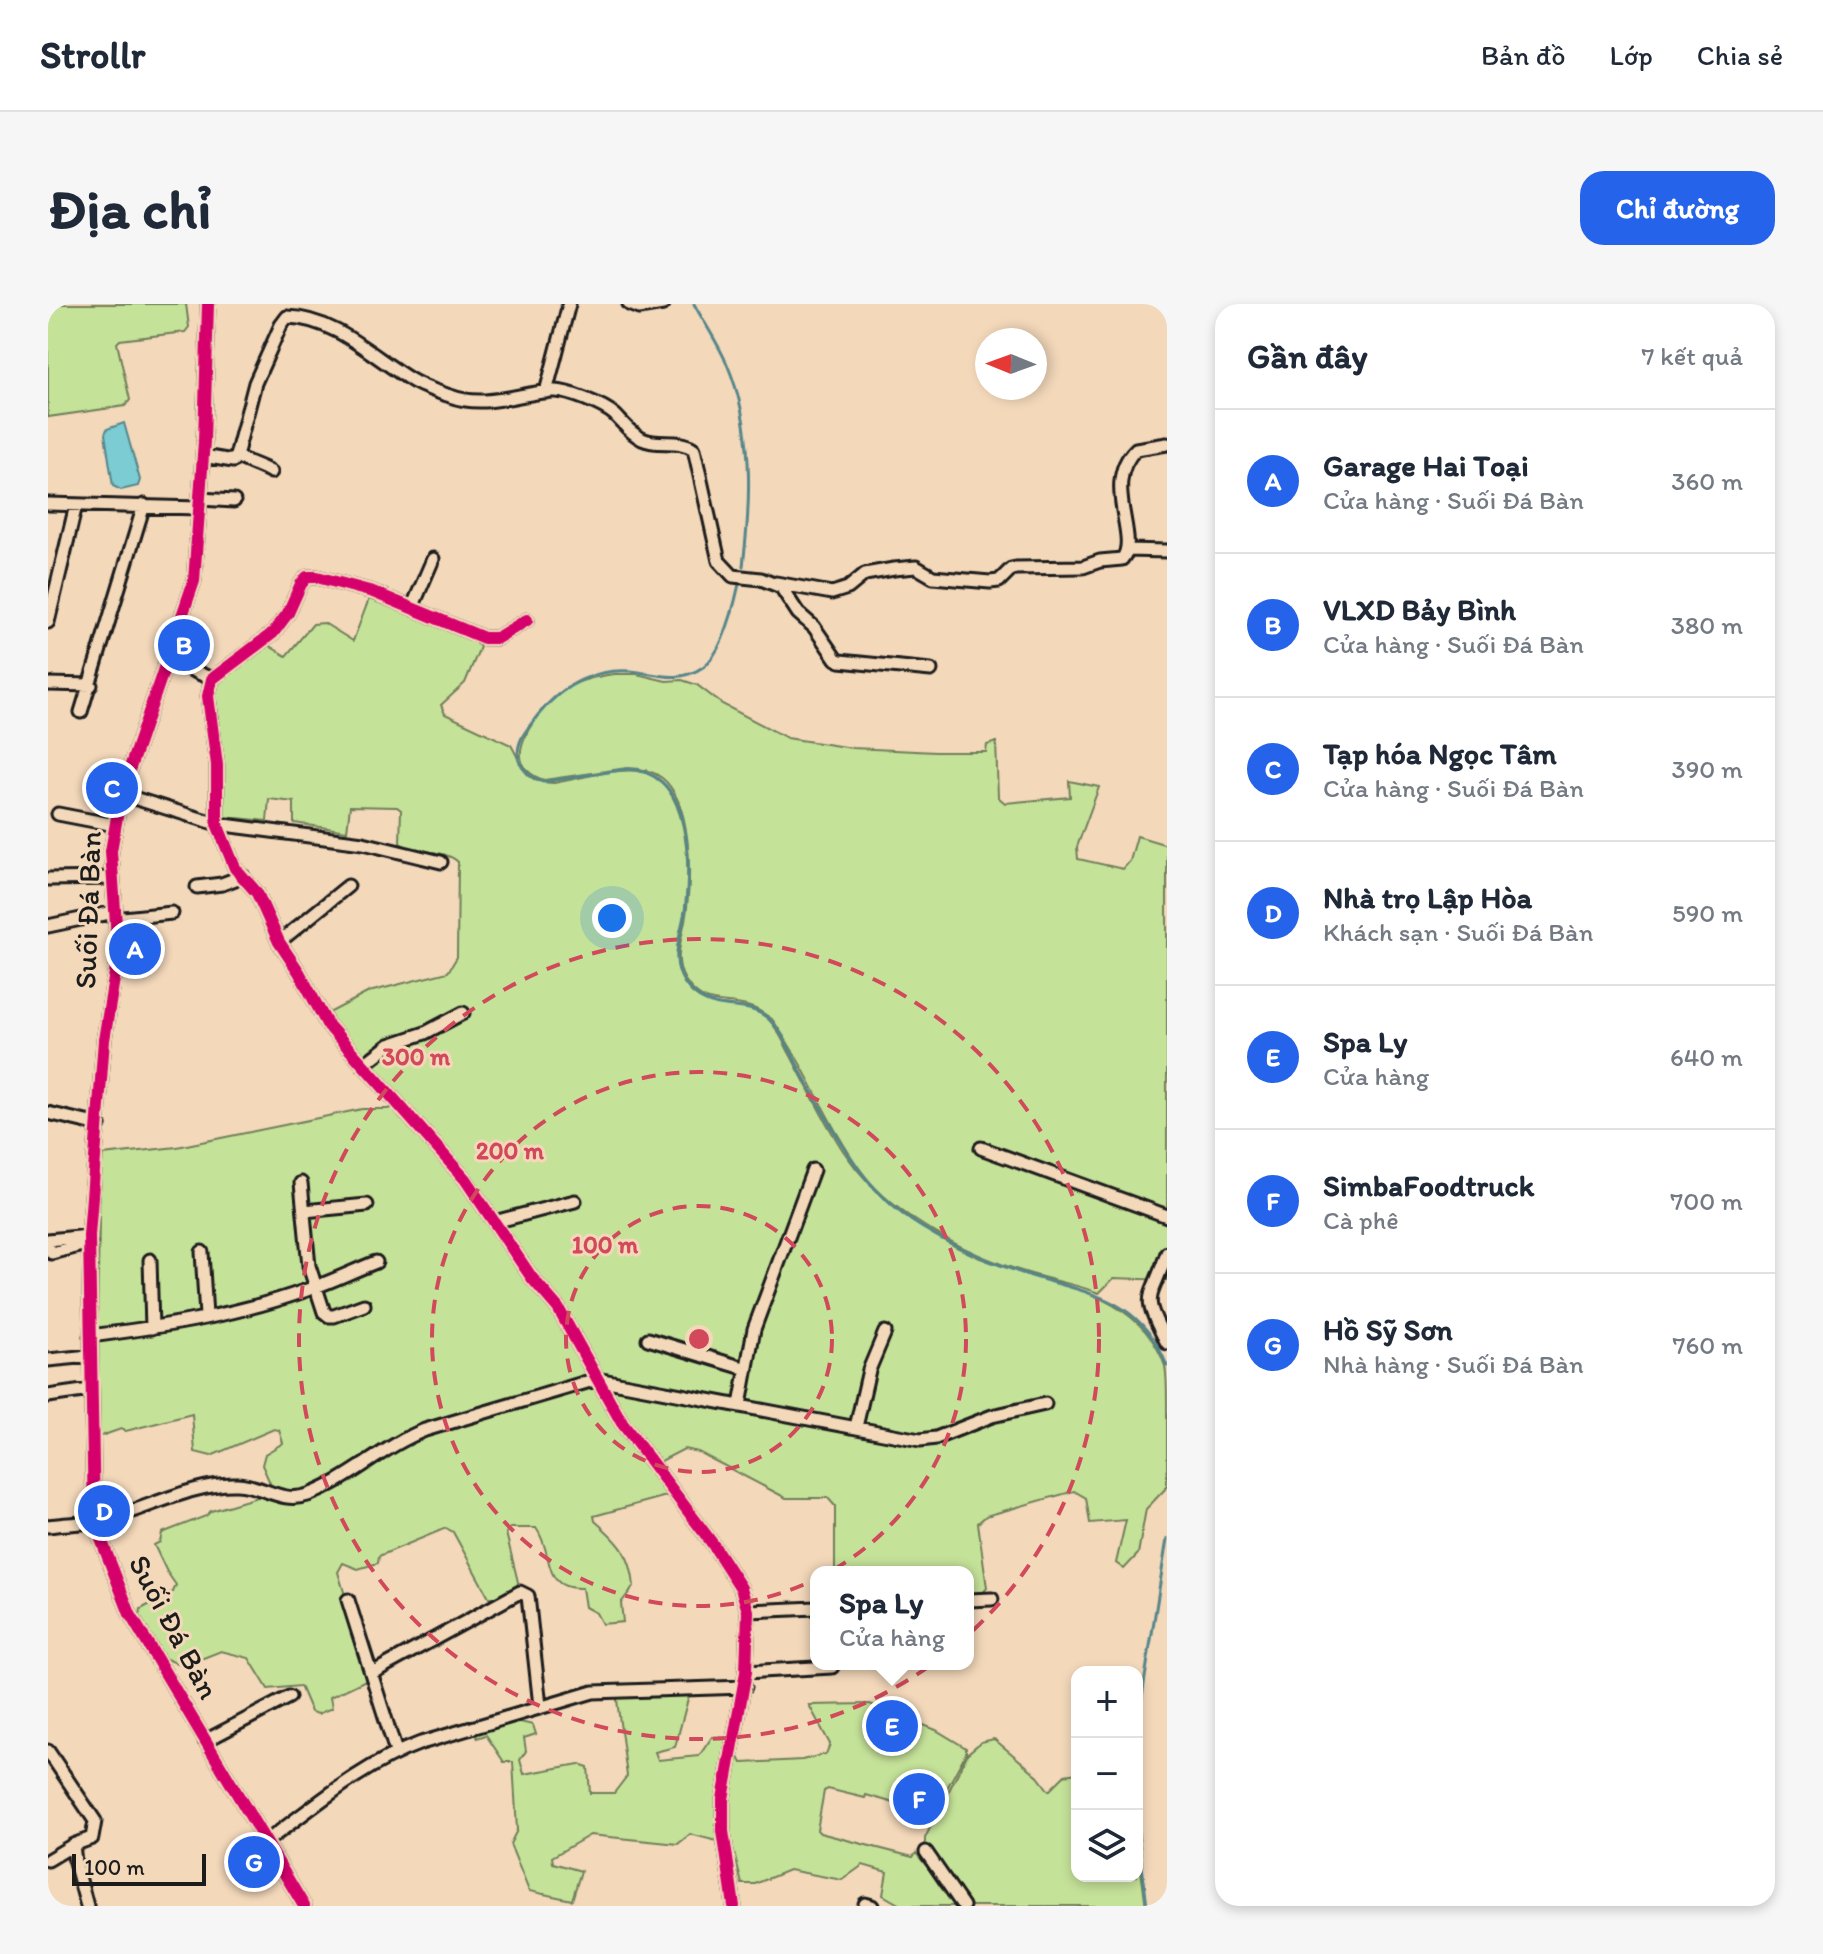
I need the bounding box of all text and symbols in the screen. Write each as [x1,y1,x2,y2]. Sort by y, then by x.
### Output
text: Strollr [40,32,145,78]
text: Bản đồ [1481,38,1566,72]
text: Lớp [1610,38,1653,72]
text: Chia sẻ [1697,38,1783,72]
button: Chỉ đường [1580,171,1775,245]
text: Địa chỉ [48,175,211,242]
north arrow [975,328,1047,400]
text: Gần đây [1247,336,1368,377]
text: 7 kết quả [1642,340,1743,372]
text: Garage Hai Toại [1323,447,1529,484]
text: A [1265,465,1281,497]
text: 360 m [1671,465,1743,497]
text: Cửa hàng · Suối Đá Bàn [1323,484,1584,516]
text: VLXD Bảy Bình [1323,591,1516,628]
text: B [1265,609,1281,641]
text: 380 m [1671,609,1743,641]
pin: B [158,615,210,675]
text: Cửa hàng · Suối Đá Bàn [1323,628,1584,660]
text: Tạp hóa Ngọc Tâm [1323,735,1557,772]
text: C [1265,753,1281,785]
text: 390 m [1671,753,1743,785]
pin: C [86,758,138,818]
text: Cửa hàng · Suối Đá Bàn [1323,772,1584,804]
street label: Suối Đá Bàn [66,830,109,990]
text: Nhà trọ Lập Hòa [1323,879,1532,916]
text: D [1264,897,1282,929]
text: 590 m [1672,897,1743,929]
your location [592,898,632,938]
text: Khách sạn · Suối Đá Bàn [1323,916,1593,948]
pin: A [109,919,161,979]
text: Spa Ly [1323,1023,1407,1060]
text: E [1266,1041,1280,1073]
text: 640 m [1670,1041,1743,1073]
text: 300 m [382,1042,451,1071]
text: Cửa hàng [1323,1060,1429,1092]
text: 200 m [476,1136,545,1165]
text: SimbaFoodtruck [1323,1167,1534,1204]
text: F [1266,1185,1280,1217]
text: 700 m [1670,1185,1743,1217]
text: Cà phê [1323,1204,1399,1236]
text: 100 m [572,1230,639,1259]
text: Hồ Sỹ Sơn [1323,1311,1453,1348]
centre of rings [685,1325,713,1353]
text: G [1264,1329,1282,1361]
text: 760 m [1673,1329,1743,1361]
text: Nhà hàng · Suối Đá Bàn [1323,1348,1584,1380]
pin: D [78,1481,130,1541]
street label: Suối Đá Bàn [121,1548,228,1705]
popup [810,1566,974,1670]
text: Spa Ly [839,1584,923,1621]
text: Cửa hàng [839,1621,945,1653]
map controls [1071,1666,1143,1882]
button: + [1071,1666,1143,1738]
pin: E [866,1696,918,1756]
button: − [1071,1738,1143,1810]
pin: F [893,1769,945,1829]
button: layers [1071,1810,1143,1882]
pin: G [228,1832,280,1892]
scale bar [72,1850,206,1886]
text: 100 m [84,1854,145,1881]

